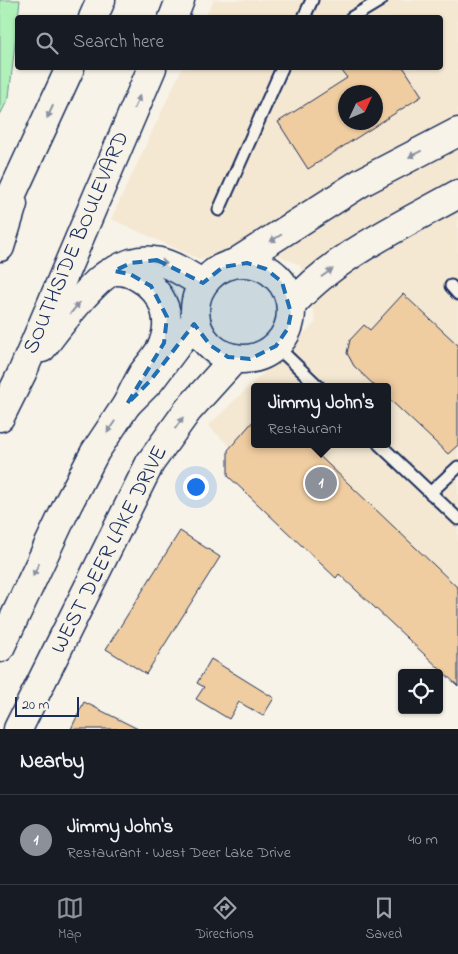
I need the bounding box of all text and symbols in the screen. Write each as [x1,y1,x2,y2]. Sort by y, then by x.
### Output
search box [15,15,443,70]
icon: search [33,29,61,57]
text: Search here [73,29,164,56]
north arrow [338,85,383,130]
one-way arrow [133,95,141,109]
one-way arrow [46,105,54,119]
street label: SOUTHSIDE BOULEVARD [16,127,138,359]
one-way arrow [407,150,422,158]
one-way arrow [269,234,282,243]
one-way arrow [153,258,169,266]
one-way arrow [320,268,334,278]
one-way arrow [69,301,80,314]
popup [251,383,391,448]
text: Jimmy John's [268,390,374,417]
one-way arrow [173,417,184,430]
text: Restaurant [268,417,342,441]
one-way arrow [107,420,116,433]
street label: WEST DEER LAKE DRIVE [44,440,176,660]
pin: 1 [305,464,337,502]
your location [183,474,209,500]
one-way arrow [32,563,41,578]
map controls [398,669,443,714]
button: locate [398,669,443,714]
scale bar [15,694,79,717]
text: 20 m [22,695,49,716]
text: Nearby [20,747,84,777]
text: Jimmy John's [67,814,173,841]
text: 1 [33,828,39,852]
text: 40 m [408,828,438,852]
text: Restaurant · West Deer Lake Drive [67,841,291,865]
tab: Map [56,894,84,945]
tab: Directions [196,894,254,945]
tab: Saved [366,894,402,945]

